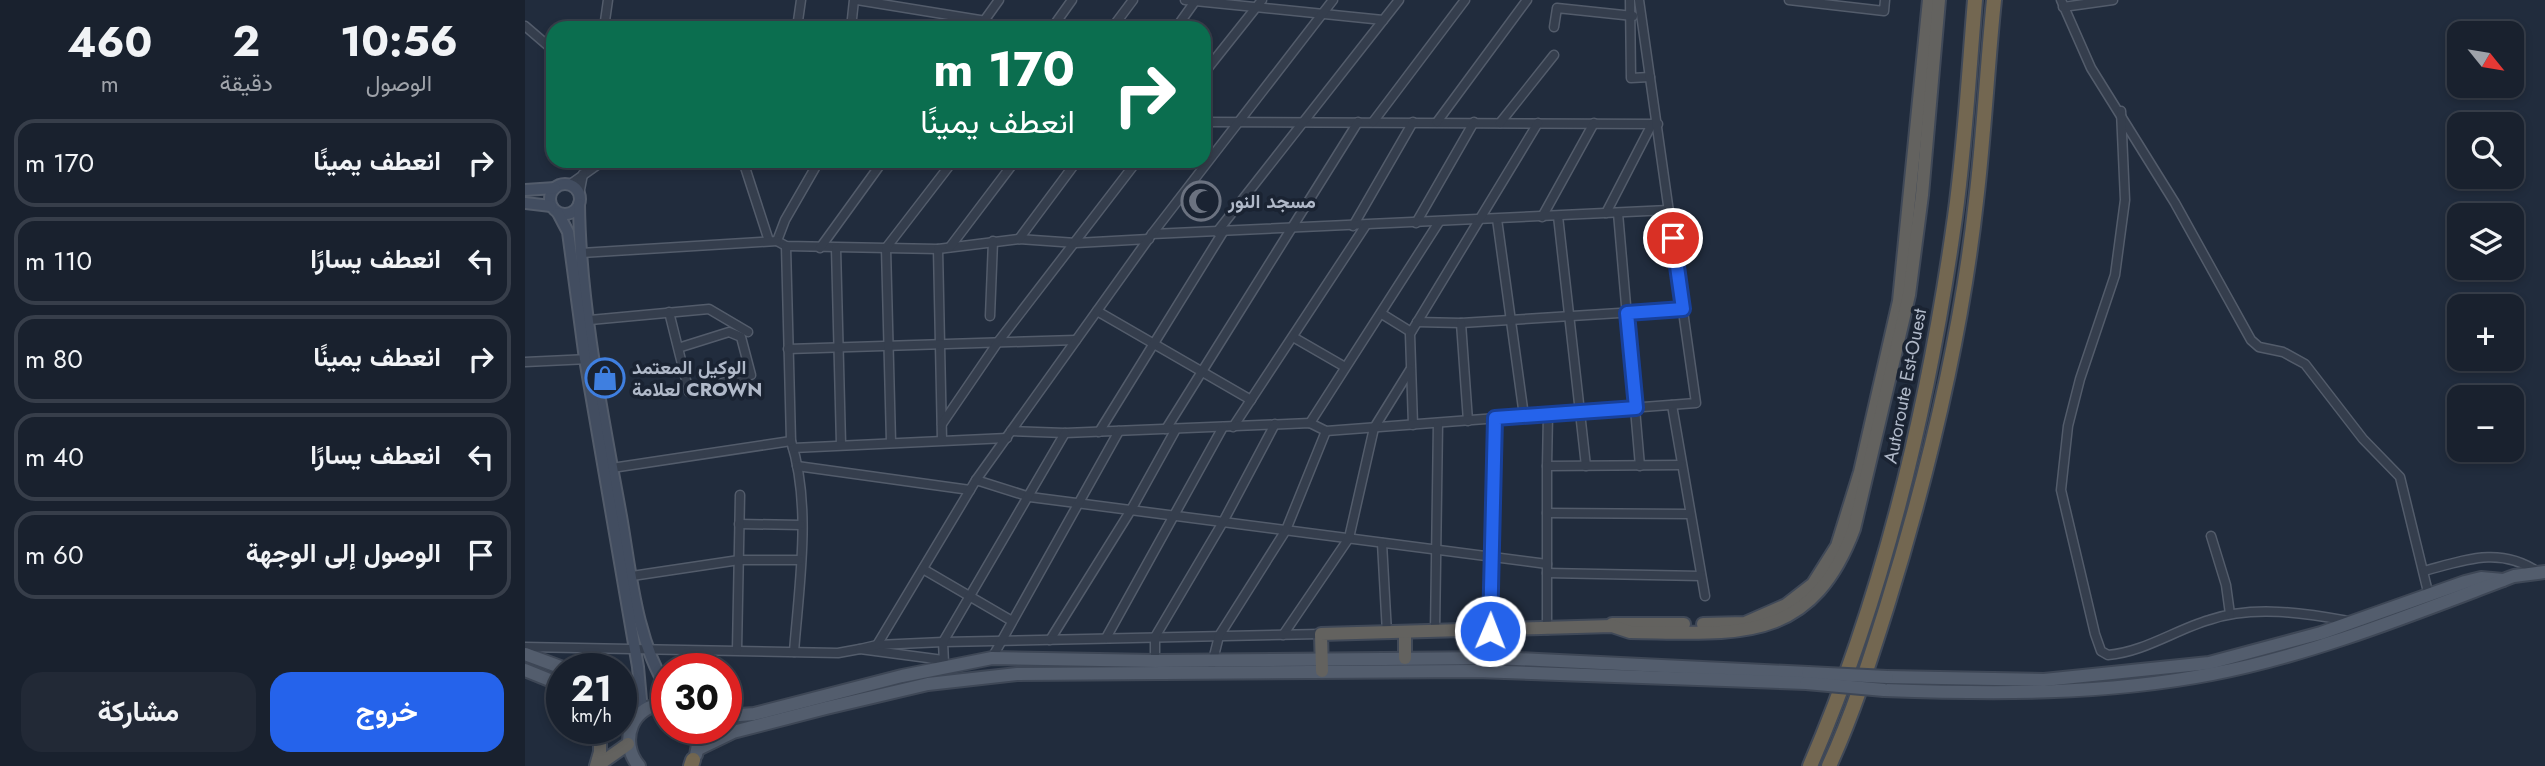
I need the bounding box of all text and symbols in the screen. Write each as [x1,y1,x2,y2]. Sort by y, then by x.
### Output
text: 2 [232,11,260,72]
text: 10:56 [340,11,458,72]
text: 460 [67,12,152,73]
north arrow [2447,21,2523,98]
map controls [2447,21,2524,462]
text: 170 m [933,34,1075,104]
icon: right [1099,49,1190,140]
text: دقيقة [220,66,273,100]
text: الوصول [366,66,432,100]
text: m [101,67,119,101]
text: انعطف يمينًا [920,99,1075,145]
button: search [2447,112,2524,189]
text: انعطف يمينًا [313,142,441,180]
text: 170 m [25,144,94,182]
icon: right [462,144,500,182]
mosque icon: مسجد النور [1180,180,1222,222]
place label: مسجد النور [1227,188,1316,215]
button: layers [2447,203,2524,280]
pin [1643,208,1703,268]
icon: arrive [1654,219,1692,257]
text: انعطف يسارًا [310,240,441,278]
text: 110 m [25,242,92,280]
icon: left [462,242,500,280]
button: + [2447,294,2524,371]
street label: Autoroute Est-Ouest [1877,306,1933,466]
text: انعطف يمينًا [313,338,441,376]
text: 80 m [25,340,83,378]
icon: right [462,340,500,378]
place label: الوكيل المعتمد لعلامة CROWN [632,354,762,403]
shop icon: الوكيل المعتمد لعلامة CROWN [584,357,626,399]
button: − [2447,385,2524,462]
text: انعطف يسارًا [310,436,441,474]
text: 40 m [25,438,84,476]
icon: left [462,438,500,476]
text: الوصول إلى الوجهة [246,534,441,572]
text: 60 m [25,536,84,574]
icon: arrive [462,536,500,574]
position arrow [1453,594,1527,668]
speed limit sign: 30 [651,653,742,744]
text: 21 [571,664,612,714]
button: مشاركة [21,672,256,752]
button: خروج [270,672,504,752]
text: km/h [571,703,612,729]

